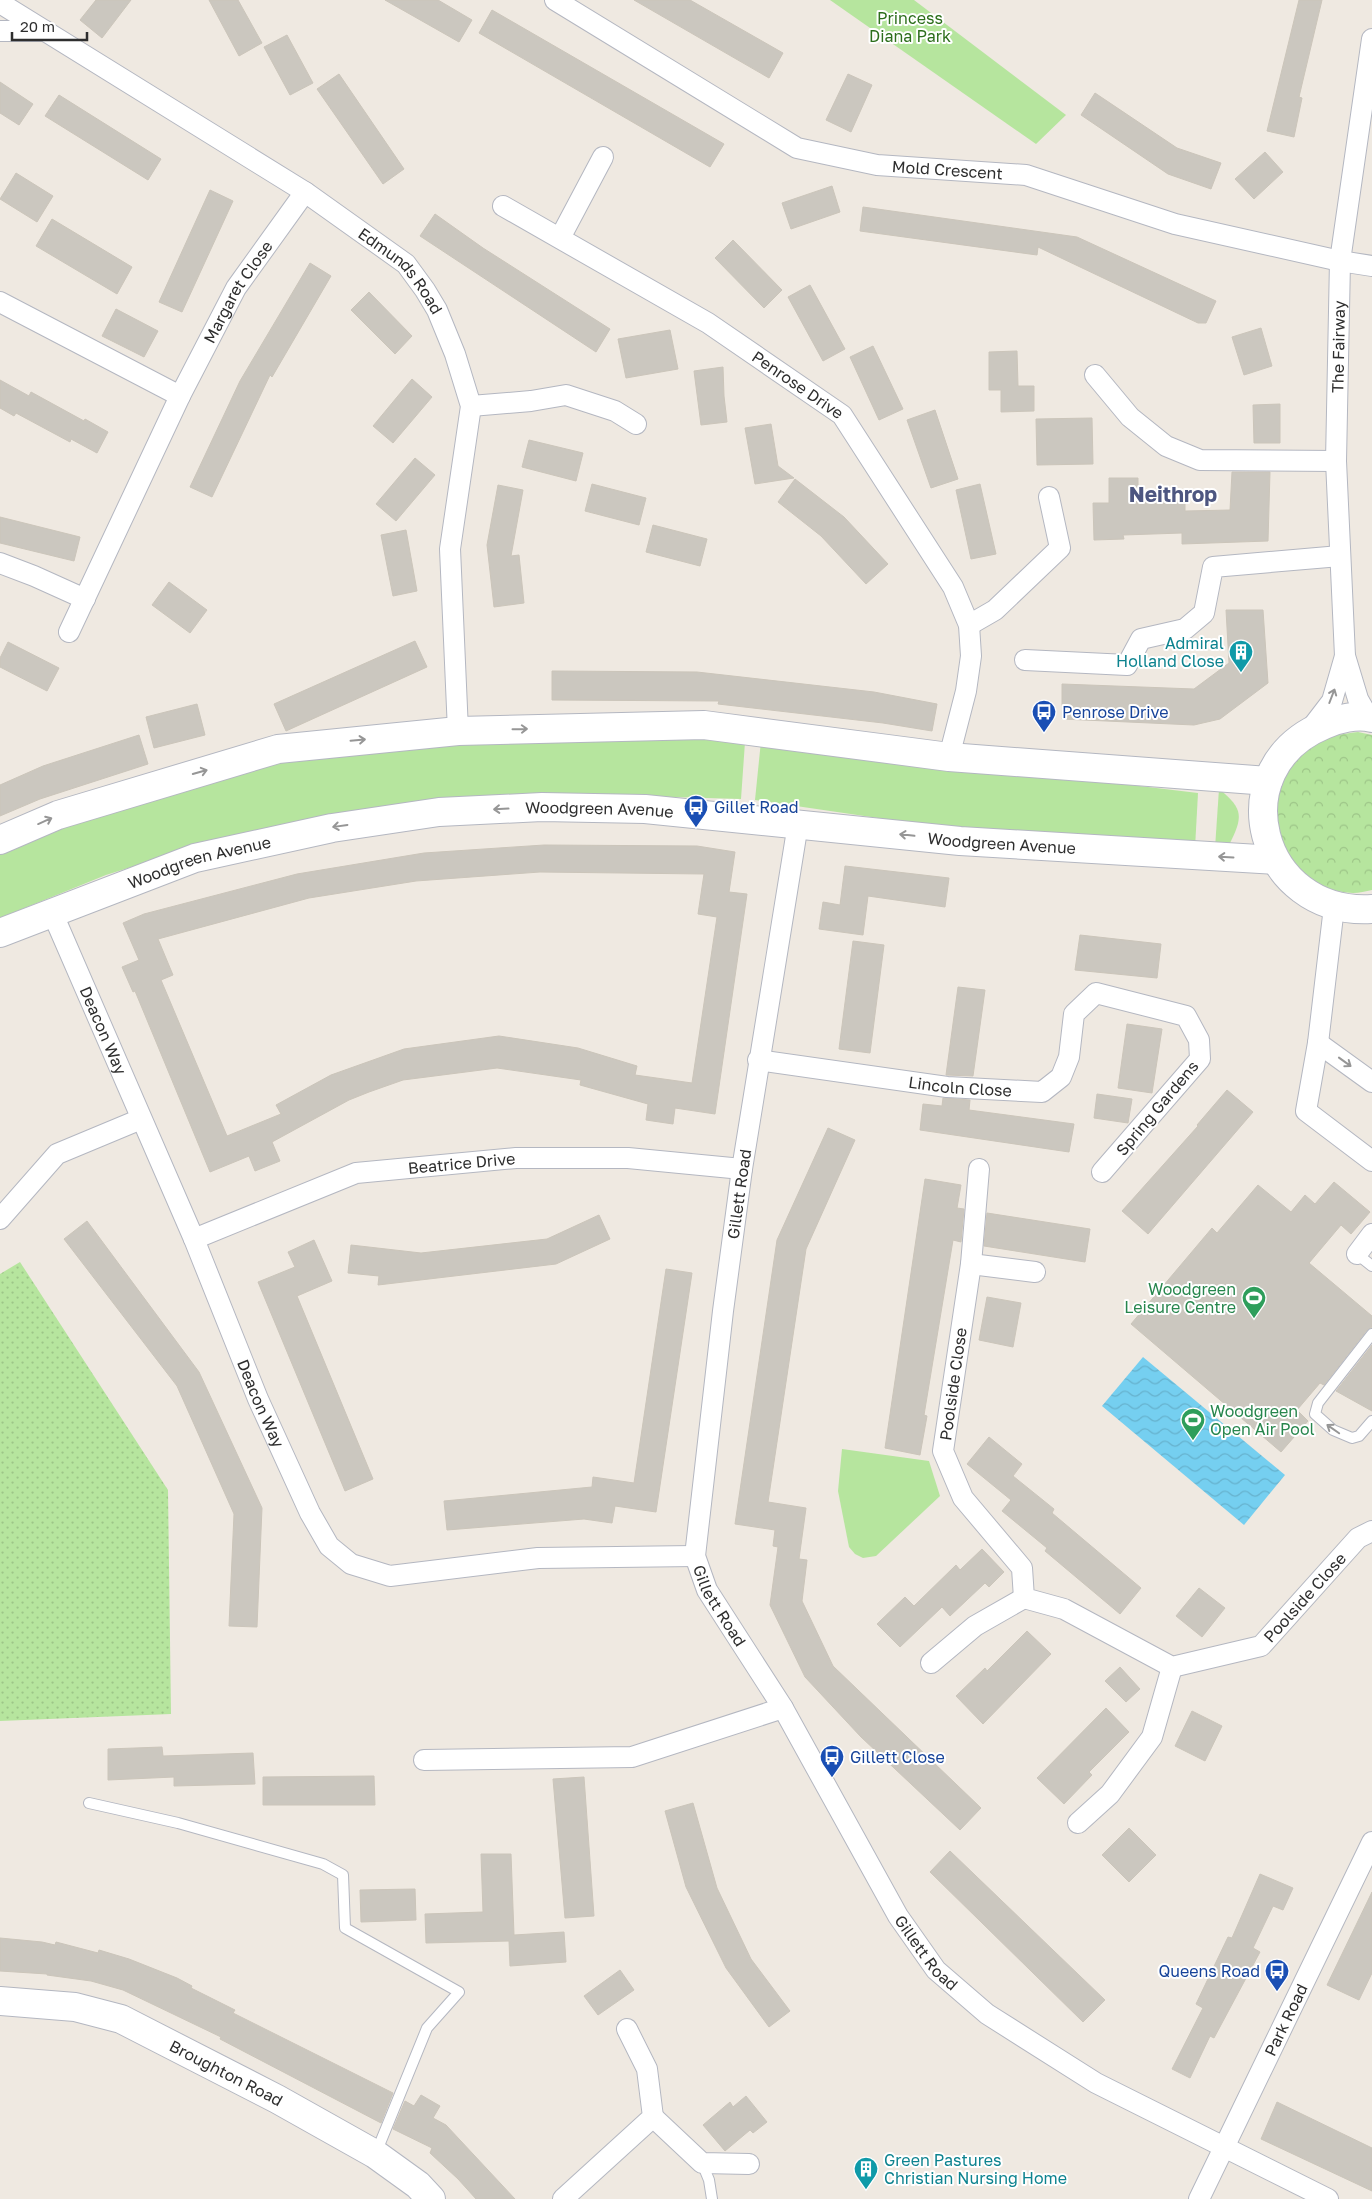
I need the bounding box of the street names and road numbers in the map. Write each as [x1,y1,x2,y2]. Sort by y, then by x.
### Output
street label: Mold Crescent [891,156,1003,183]
street label: Edmunds Road [354,223,447,318]
street label: Margaret Close [199,237,277,347]
street label: The Fairway [1327,300,1349,393]
street label: Penrose Drive [748,346,847,423]
street label: Woodgreen Avenue [525,797,675,822]
street label: Woodgreen Avenue [927,828,1077,858]
street label: Woodgreen Avenue [125,832,273,893]
street label: Deacon Way [75,983,131,1078]
street label: Spring Gardens [1111,1056,1203,1160]
street label: Lincoln Close [907,1072,1012,1100]
street label: Beatrice Drive [407,1148,516,1178]
street label: Gillett Road [723,1148,755,1240]
street label: Poolside Close [935,1326,971,1442]
street label: Deacon Way [233,1356,289,1451]
street label: Poolside Close [1259,1548,1350,1646]
street label: Gillett Road [689,1562,751,1650]
street label: Gillett Road [890,1911,962,1995]
street label: Park Road [1260,1980,1312,2059]
street label: Broughton Road [166,2036,287,2110]

